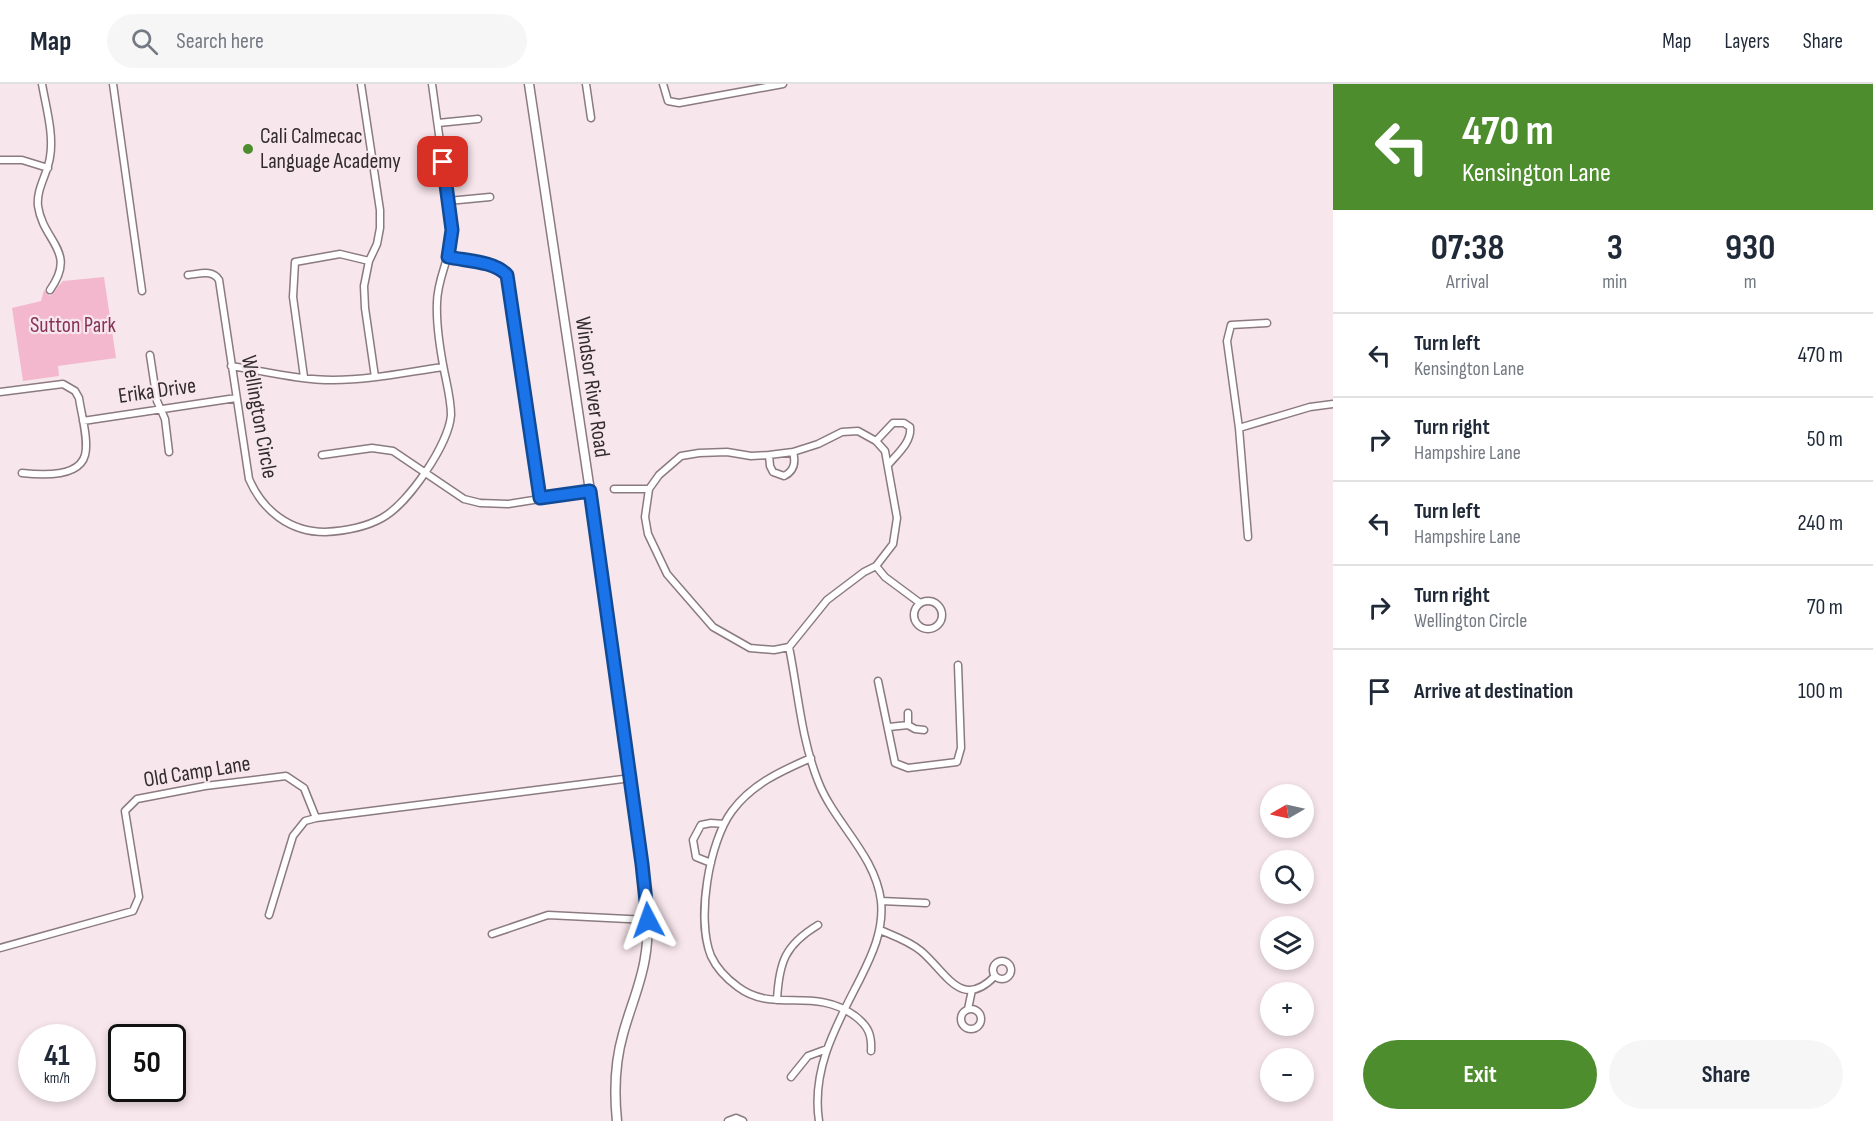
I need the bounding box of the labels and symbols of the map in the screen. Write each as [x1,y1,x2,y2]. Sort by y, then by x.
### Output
place label: Cali Calmecac Language Academy [260,123,401,175]
pin [417,136,468,187]
marker: Cali Calmecac Language Academy [241,142,255,156]
park label: Sutton Park [30,312,117,339]
street label: Windsor River Road [569,315,615,459]
street label: Wellington Circle [235,353,283,481]
street label: Erika Drive [116,372,198,410]
street label: Old Camp Lane [142,750,252,794]
north arrow [1260,784,1314,838]
position arrow [616,888,680,952]
speed limit sign: 50 [108,1024,186,1102]

